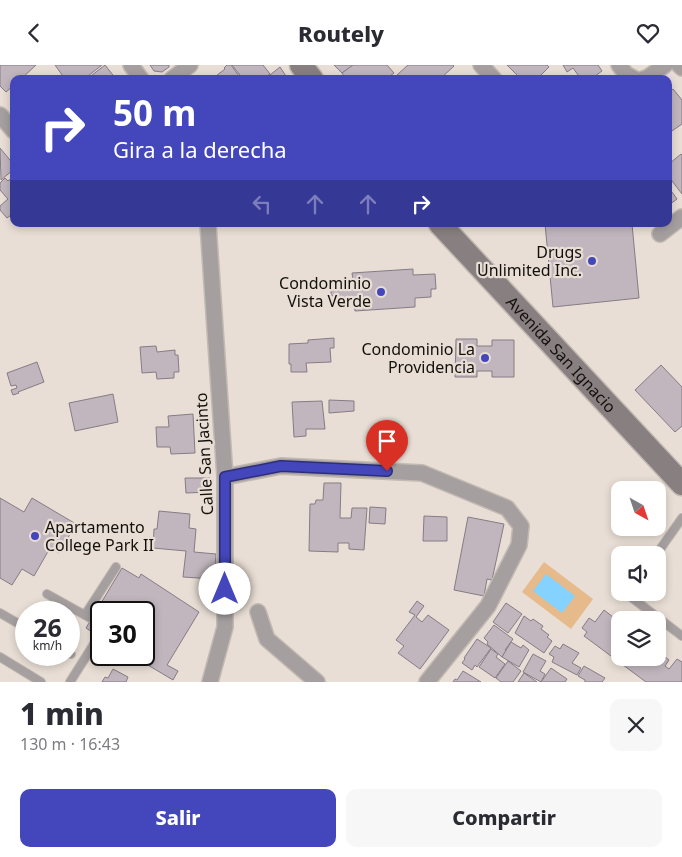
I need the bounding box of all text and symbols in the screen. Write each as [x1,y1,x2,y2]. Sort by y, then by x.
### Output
text: Routely [298,18,384,48]
icon: back [20,19,48,47]
icon: heart [634,19,662,47]
text: 50 m [113,89,196,136]
icon: right [30,95,95,160]
text: Gira a la derecha [113,134,287,164]
icon: left [248,190,276,218]
icon: ahead [301,190,329,218]
icon: ahead [354,190,382,218]
icon: right [407,190,435,218]
place label: Drugs Unlimited Inc. [477,241,582,281]
marker: Drugs Unlimited Inc. [586,255,598,267]
place label: Condominio Vista Verde [279,272,371,312]
marker: Condominio Vista Verde [375,286,387,298]
street label: Avenida San Ignacio [501,291,621,417]
place label: Condominio La Providencia [361,338,475,378]
marker: Condominio La Providencia [479,352,491,364]
street label: Calle San Jacinto [190,392,218,516]
pin [366,420,408,471]
icon: arrive [373,427,401,455]
north arrow [611,481,666,536]
map controls [611,481,666,666]
place label: Apartamento College Park II [45,516,154,556]
marker: Apartamento College Park II [29,530,41,542]
button: sound [611,546,666,601]
position arrow [198,562,250,614]
speed limit sign: 30 [90,601,155,666]
text: 26 [33,610,62,644]
button: layers [611,611,666,666]
text: km/h [33,637,62,654]
text: 1 min [20,693,104,734]
button: close [610,699,662,751]
text: 130 m · 16:43 [20,733,120,755]
button: Salir [20,789,336,847]
button: Compartir [346,789,662,847]

